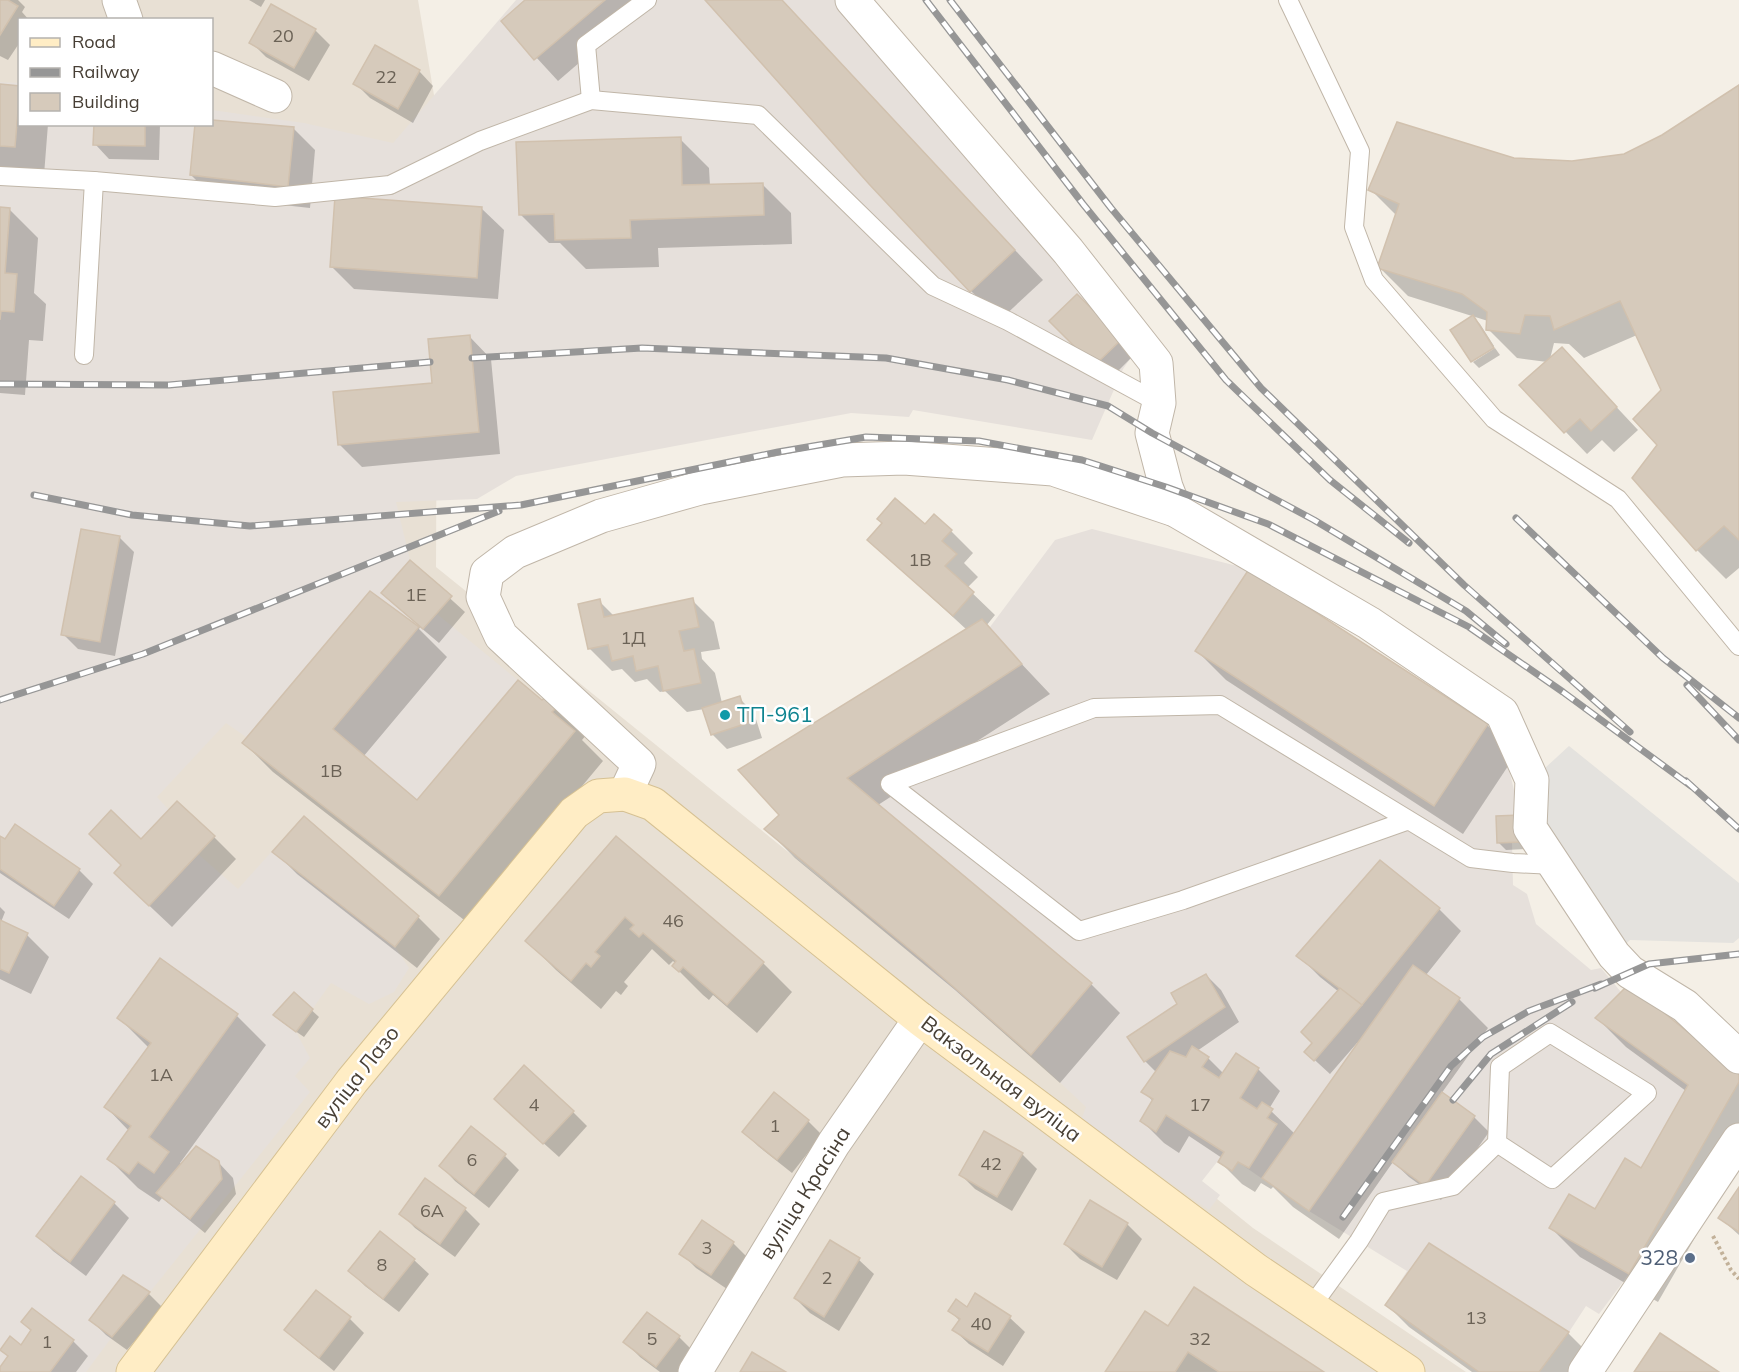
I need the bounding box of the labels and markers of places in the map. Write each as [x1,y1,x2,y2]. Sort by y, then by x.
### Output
place label: ТП-961 [737,701,813,727]
marker: ТП-961 [718,708,732,722]
place label: 328 [1640,1244,1678,1270]
marker: 328 [1683,1251,1697,1265]

